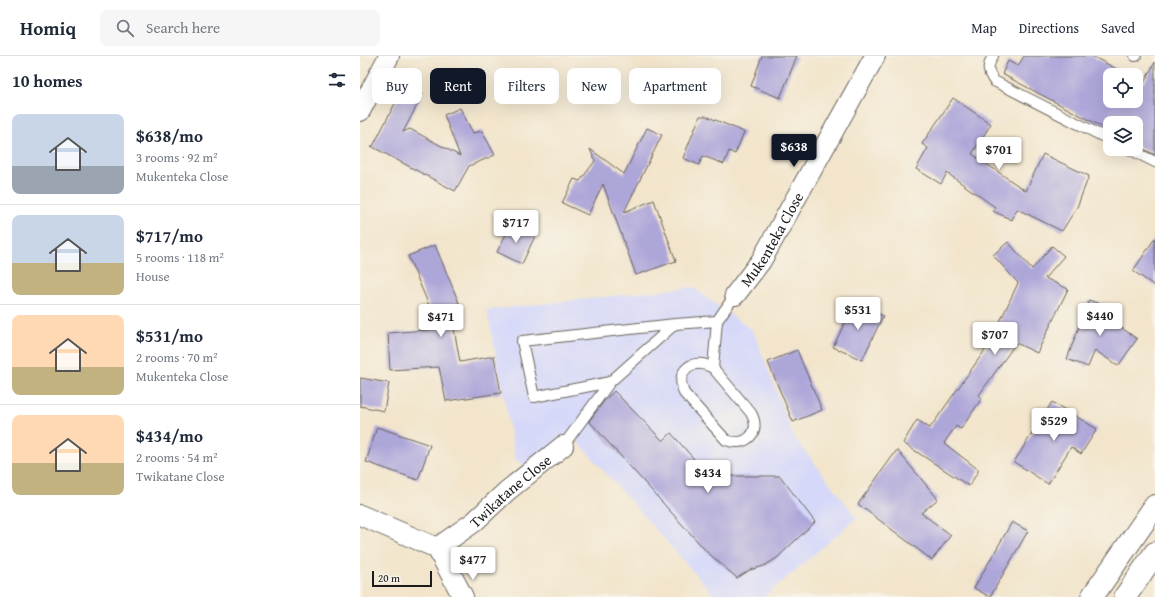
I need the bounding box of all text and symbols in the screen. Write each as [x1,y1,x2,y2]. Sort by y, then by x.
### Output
search box [100,10,380,46]
text: Homiq [20,14,76,42]
icon: search [114,17,136,39]
text: Search here [146,17,220,38]
text: Map [971,18,997,38]
text: Directions [1019,18,1079,38]
text: Saved [1101,18,1135,38]
text: 10 homes [12,68,83,93]
chip: Buy [372,68,422,104]
chip: Rent [430,68,486,104]
chip: Filters [494,68,559,104]
chip: New [567,68,621,104]
chip: Apartment [629,68,721,104]
map controls [1103,68,1143,156]
button: locate [1103,68,1143,108]
icon: filters [326,69,348,91]
button: layers [1103,116,1143,156]
text: $638/mo [136,123,203,148]
icon: home [44,130,92,178]
pin: $638 [770,134,818,168]
text: $638 [781,137,807,156]
pin: $701 [975,137,1023,171]
text: $701 [986,140,1012,159]
text: 3 rooms · 92 m² [136,148,218,167]
text: Mukenteka Close [136,167,228,186]
street label: Mukenteka Close [735,188,808,291]
pin: $717 [492,210,540,244]
text: $717 [503,213,529,232]
text: $717/mo [136,223,203,248]
icon: home [44,231,92,279]
text: 5 rooms · 118 m² [136,248,224,267]
text: House [136,267,170,286]
pin: $531 [834,297,882,331]
text: $531 [845,300,871,319]
pin: $440 [1076,303,1124,337]
pin: $471 [417,304,465,338]
text: $440 [1087,306,1113,325]
text: $471 [428,307,454,326]
pin: $707 [971,322,1019,356]
text: $531/mo [136,323,203,348]
text: $707 [982,325,1008,344]
icon: home [44,331,92,379]
text: 2 rooms · 70 m² [136,348,218,367]
text: Mukenteka Close [136,367,228,386]
pin: $529 [1030,408,1078,442]
text: $529 [1041,411,1067,430]
text: $434/mo [136,423,203,448]
icon: home [44,431,92,479]
text: 2 rooms · 54 m² [136,448,218,467]
street label: Twikatane Close [464,449,555,532]
pin: $434 [684,460,732,494]
text: $434 [695,463,721,482]
text: Twikatane Close [136,467,225,486]
pin: $477 [449,547,497,581]
text: $477 [460,550,486,569]
scale bar [372,569,432,588]
text: 20 m [378,570,400,586]

